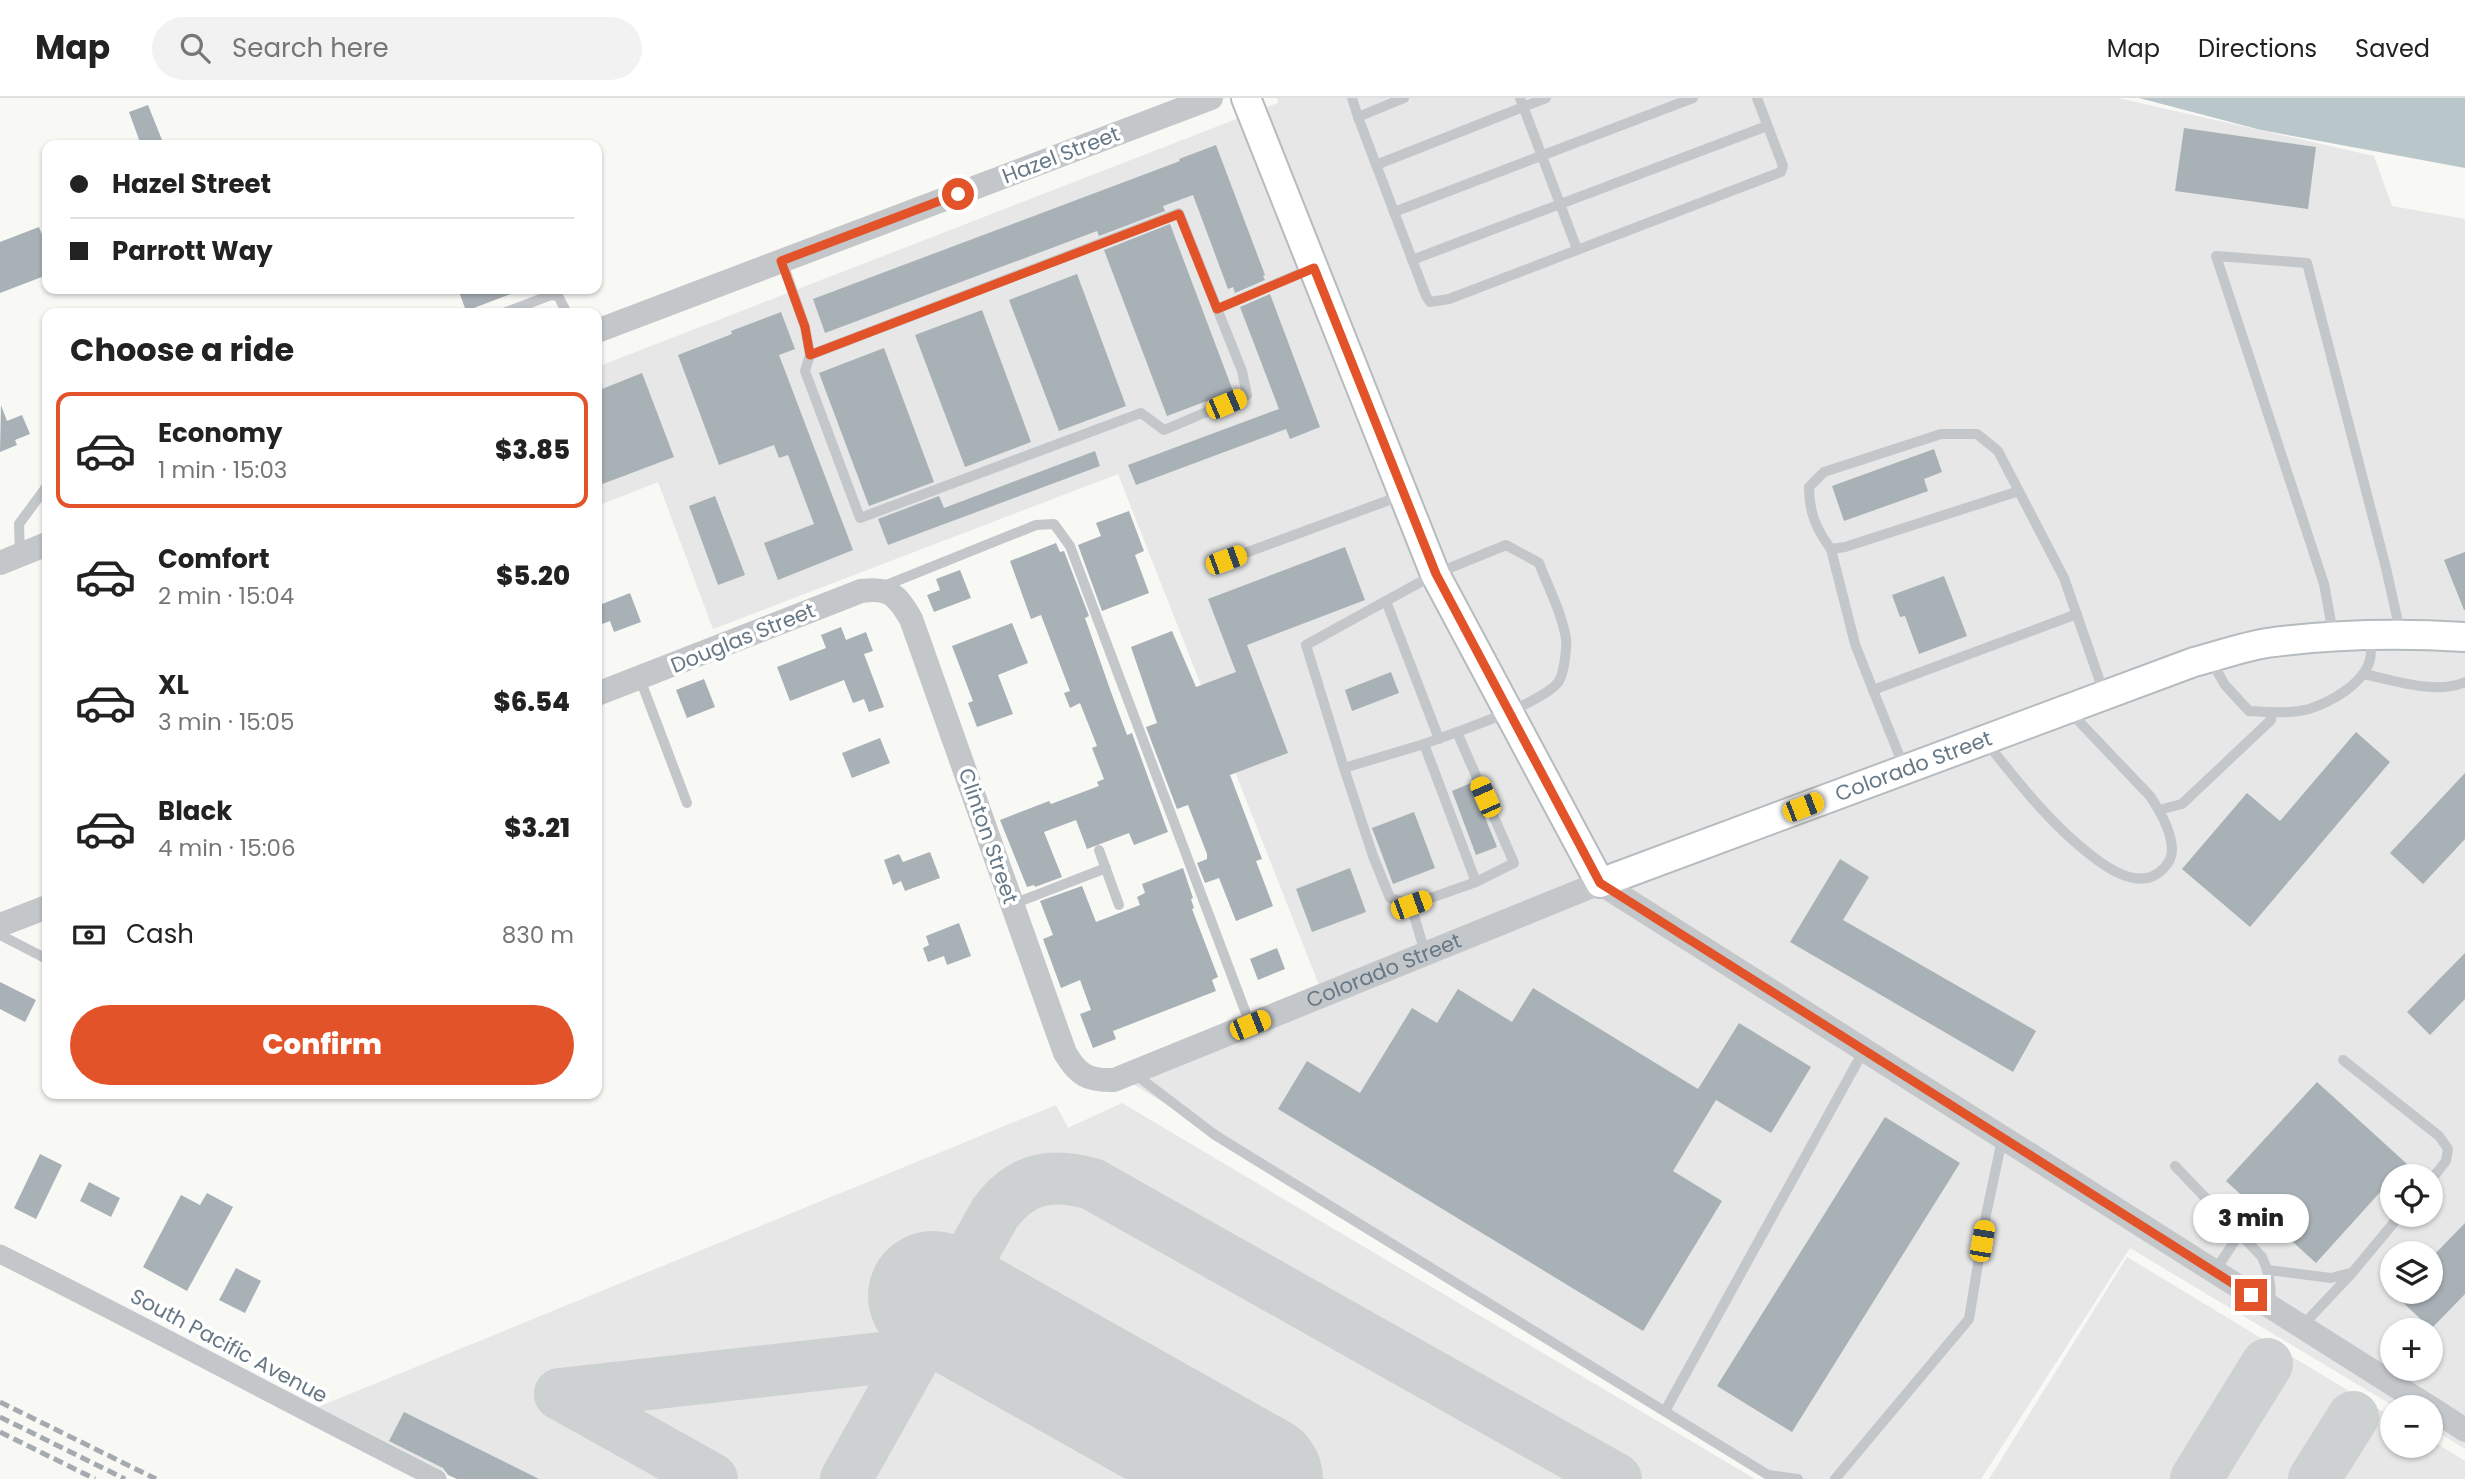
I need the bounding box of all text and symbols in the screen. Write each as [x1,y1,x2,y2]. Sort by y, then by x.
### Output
search box [152,17,642,80]
text: Map [35,24,110,71]
icon: search [176,29,214,67]
text: Search here [232,30,389,66]
text: Map [2107,32,2160,65]
text: Directions [2198,32,2317,65]
text: Saved [2355,32,2430,65]
street label: Hazel Street [998,119,1124,190]
text: Hazel Street [112,166,271,202]
route start [942,178,974,210]
text: Parrott Way [112,233,273,269]
text: Choose a ride [70,327,294,372]
car [1203,386,1250,422]
text: Economy [158,415,282,451]
icon: car [74,419,137,482]
text: $3.85 [495,432,570,468]
text: 1 min · 15:03 [158,454,287,486]
text: Comfort [158,541,270,577]
car [1203,543,1250,577]
icon: car [74,545,137,608]
text: $5.20 [496,558,570,594]
text: 2 min · 15:04 [158,580,294,612]
street label: Douglas Street [666,595,819,680]
text: XL [158,667,189,703]
icon: car [74,671,137,734]
text: $6.54 [493,684,570,720]
text: 3 min · 15:05 [158,706,295,738]
street label: Colorado Street [1831,723,1996,808]
street label: Clinton Street [952,764,1025,908]
car [1467,774,1504,820]
car [1780,790,1827,824]
text: Black [158,793,232,829]
icon: car [74,797,137,860]
text: $3.21 [504,810,570,846]
text: 4 min · 15:06 [158,832,296,864]
car [1388,888,1435,922]
icon: cash [70,916,108,954]
text: Cash [126,916,194,952]
text: 830 m [502,919,574,951]
street label: Colorado Street [1302,926,1466,1015]
button: Confirm [70,1005,574,1085]
car [1227,1007,1274,1043]
map controls [2380,1164,2443,1458]
button: locate [2380,1164,2443,1227]
callout: 3 min [2193,1194,2309,1242]
text: 3 min [2218,1202,2284,1234]
car [1969,1218,1996,1264]
button: layers [2380,1241,2443,1304]
route end [2235,1279,2267,1311]
street label: South Pacific Avenue [126,1281,333,1410]
button: + [2380,1318,2443,1381]
button: − [2380,1395,2443,1458]

